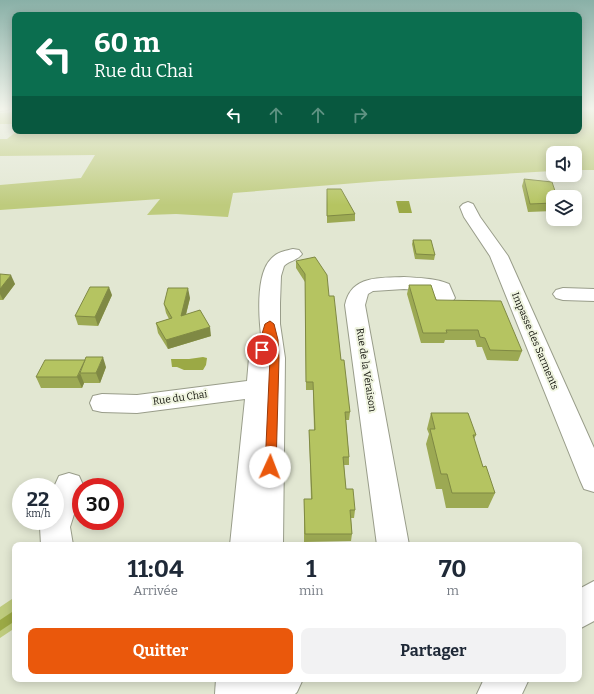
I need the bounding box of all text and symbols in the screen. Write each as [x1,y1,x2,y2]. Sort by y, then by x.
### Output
text: 60 m [94,26,160,59]
icon: left [28,28,80,80]
text: Rue du Chai [94,60,193,82]
icon: left [223,104,245,126]
icon: ahead [265,104,287,126]
icon: ahead [307,104,329,126]
icon: right [349,104,371,126]
map controls [546,146,582,226]
button: sound [546,146,582,182]
button: layers [546,190,582,226]
street label: Impasse des Sarments [509,290,561,392]
street label: Rue de la Véraison [353,327,379,413]
pin [245,333,279,367]
icon: arrive [251,339,273,361]
street label: Rue du Chai [152,388,208,408]
position arrow [249,446,291,488]
speed limit sign: 30 [72,478,124,530]
text: 22 [27,487,49,511]
text: km/h [26,508,50,520]
text: 11:04 [127,555,184,583]
text: 1 [306,555,316,583]
text: 70 [439,555,467,583]
text: Arrivée [133,583,178,598]
text: min [299,583,323,598]
text: m [447,583,459,598]
button: Quitter [28,628,293,674]
button: Partager [301,628,566,674]

